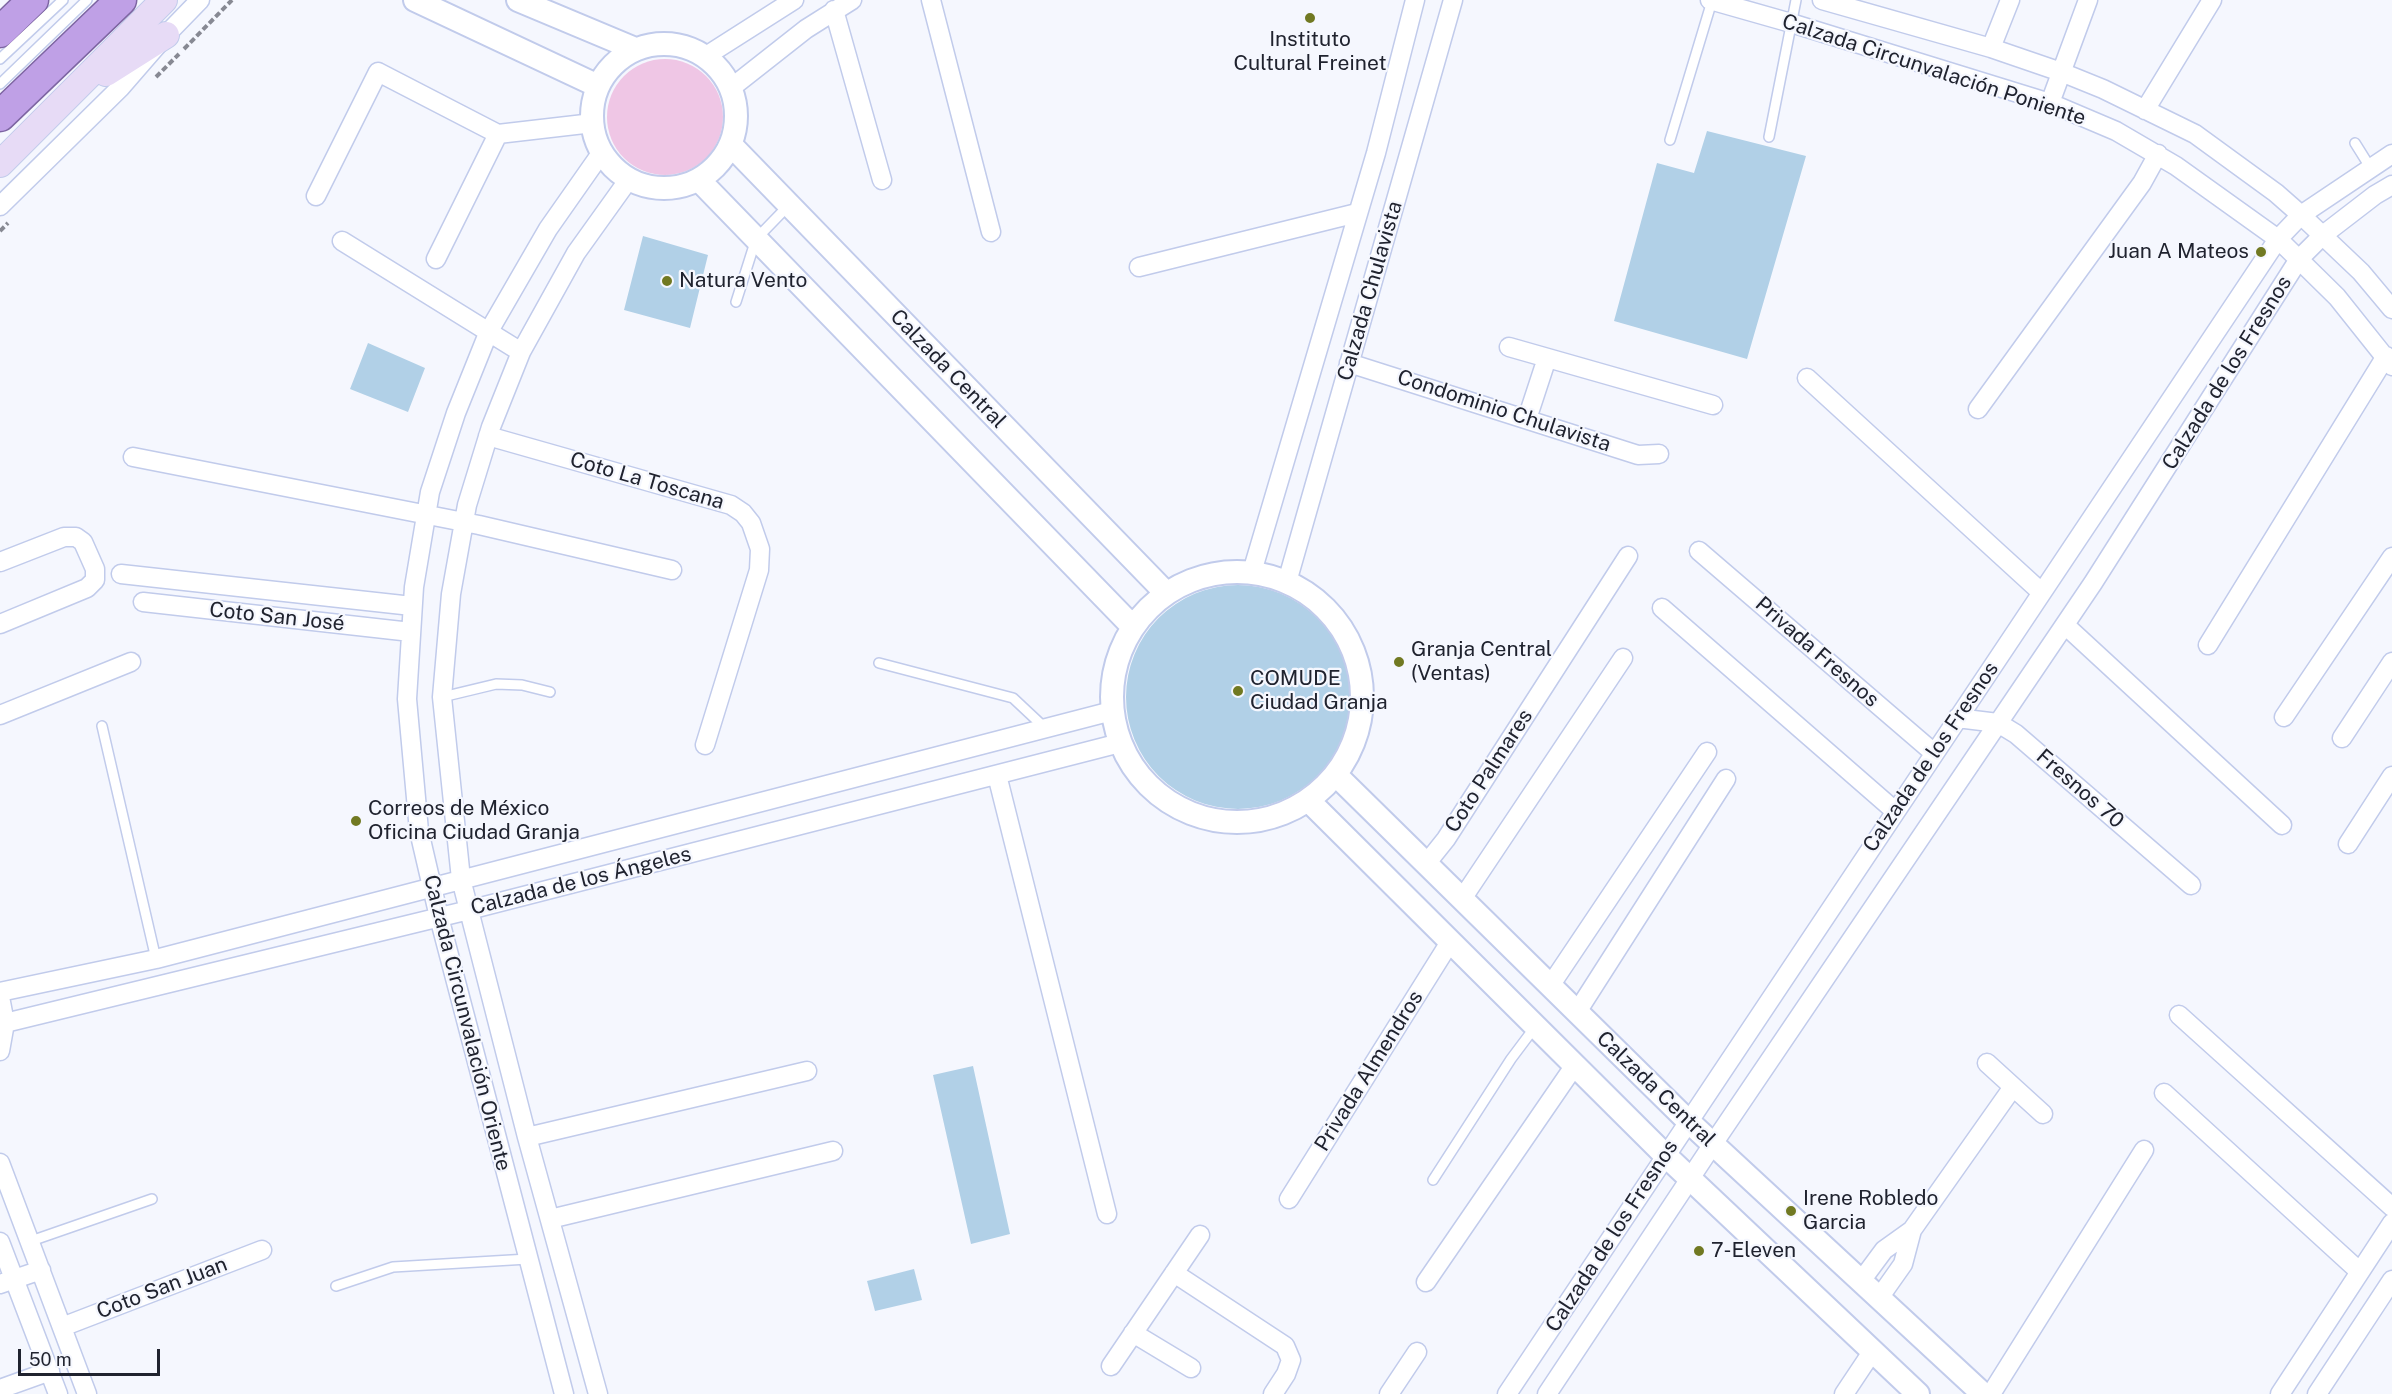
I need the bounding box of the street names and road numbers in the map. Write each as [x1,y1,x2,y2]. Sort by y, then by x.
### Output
street label: Calzada Circunvalación Poniente [1779,9,2089,131]
street label: Calzada Chulavista [1332,198,1408,384]
street label: Calzada de los Fresnos [2157,271,2297,475]
street label: Calzada Central [885,304,1011,434]
street label: Condominio Chulavista [1394,365,1614,457]
street label: Coto La Toscana [567,447,727,515]
street label: Privada Fresnos [1750,591,1884,713]
street label: Coto San José [208,597,346,637]
street label: Calzada de los Fresnos [1858,657,2004,857]
street label: Coto Palmares [1440,705,1538,837]
street label: Fresnos 70 [2031,744,2129,834]
street label: Calzada de los Ángeles [468,841,694,921]
street label: Calzada Circunvalación Oriente [418,872,516,1174]
street label: Privada Almendros [1309,986,1429,1156]
street label: Calzada Central [1591,1026,1721,1152]
street label: Calzada de los Fresnos [1540,1135,1684,1337]
street label: Coto San Juan [93,1252,231,1324]

